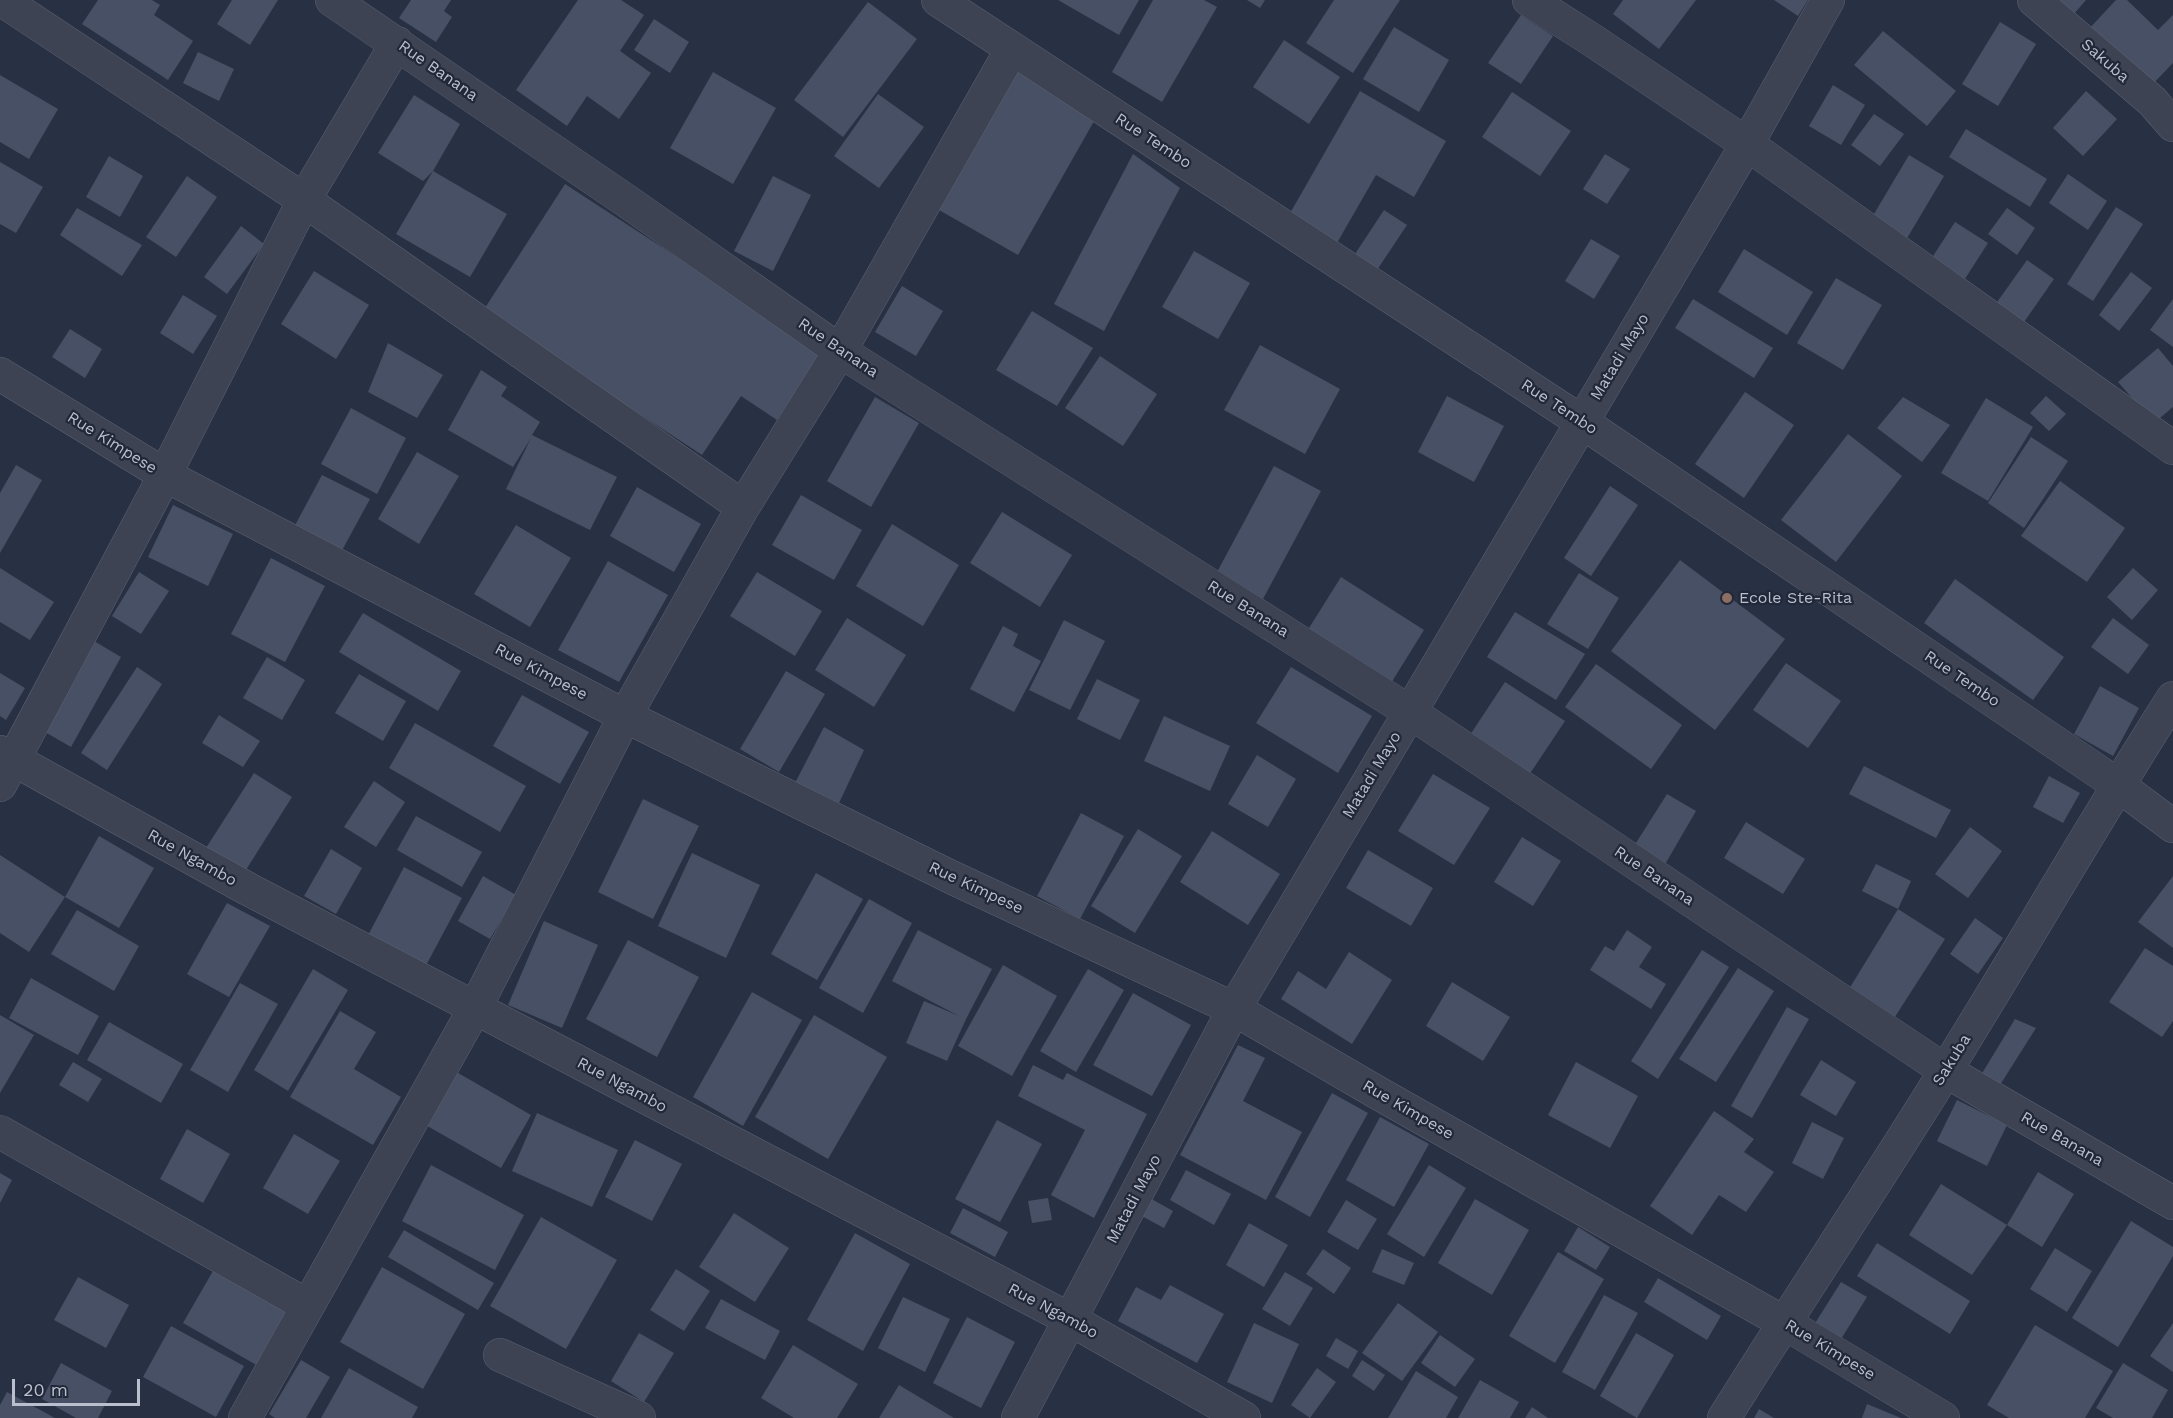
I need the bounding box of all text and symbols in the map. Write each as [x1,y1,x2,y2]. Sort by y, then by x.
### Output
street label: Sakuba [2077,35,2133,87]
street label: Rue Banana [395,37,481,105]
street label: Rue Tembo [1111,109,1195,173]
street label: Matadi Mayo [1587,310,1653,404]
street label: Rue Banana [794,314,882,382]
street label: Rue Tembo [1517,375,1601,439]
street label: Rue Kimpese [64,408,160,478]
street label: Rue Banana [1204,576,1292,642]
place label: Ecole Ste-Rita [1739,588,1852,608]
marker: Ecole Ste-Rita [1720,591,1734,605]
street label: Rue Kimpese [491,640,591,704]
street label: Rue Tembo [1921,647,2003,711]
street label: Matadi Mayo [1339,728,1405,822]
street label: Rue Ngambo [144,826,240,890]
street label: Rue Banana [1610,842,1698,910]
street label: Rue Kimpese [926,858,1026,918]
street label: Sakuba [1929,1031,1975,1089]
street label: Rue Ngambo [574,1053,670,1117]
street label: Rue Kimpese [1359,1076,1457,1144]
street label: Rue Banana [2017,1108,2107,1170]
street label: Matadi Mayo [1103,1151,1165,1247]
street label: Rue Ngambo [1005,1279,1101,1343]
street label: Rue Kimpese [1781,1316,1879,1384]
scale bar [15,1367,142,1405]
text: 20 m [23,1379,68,1400]

